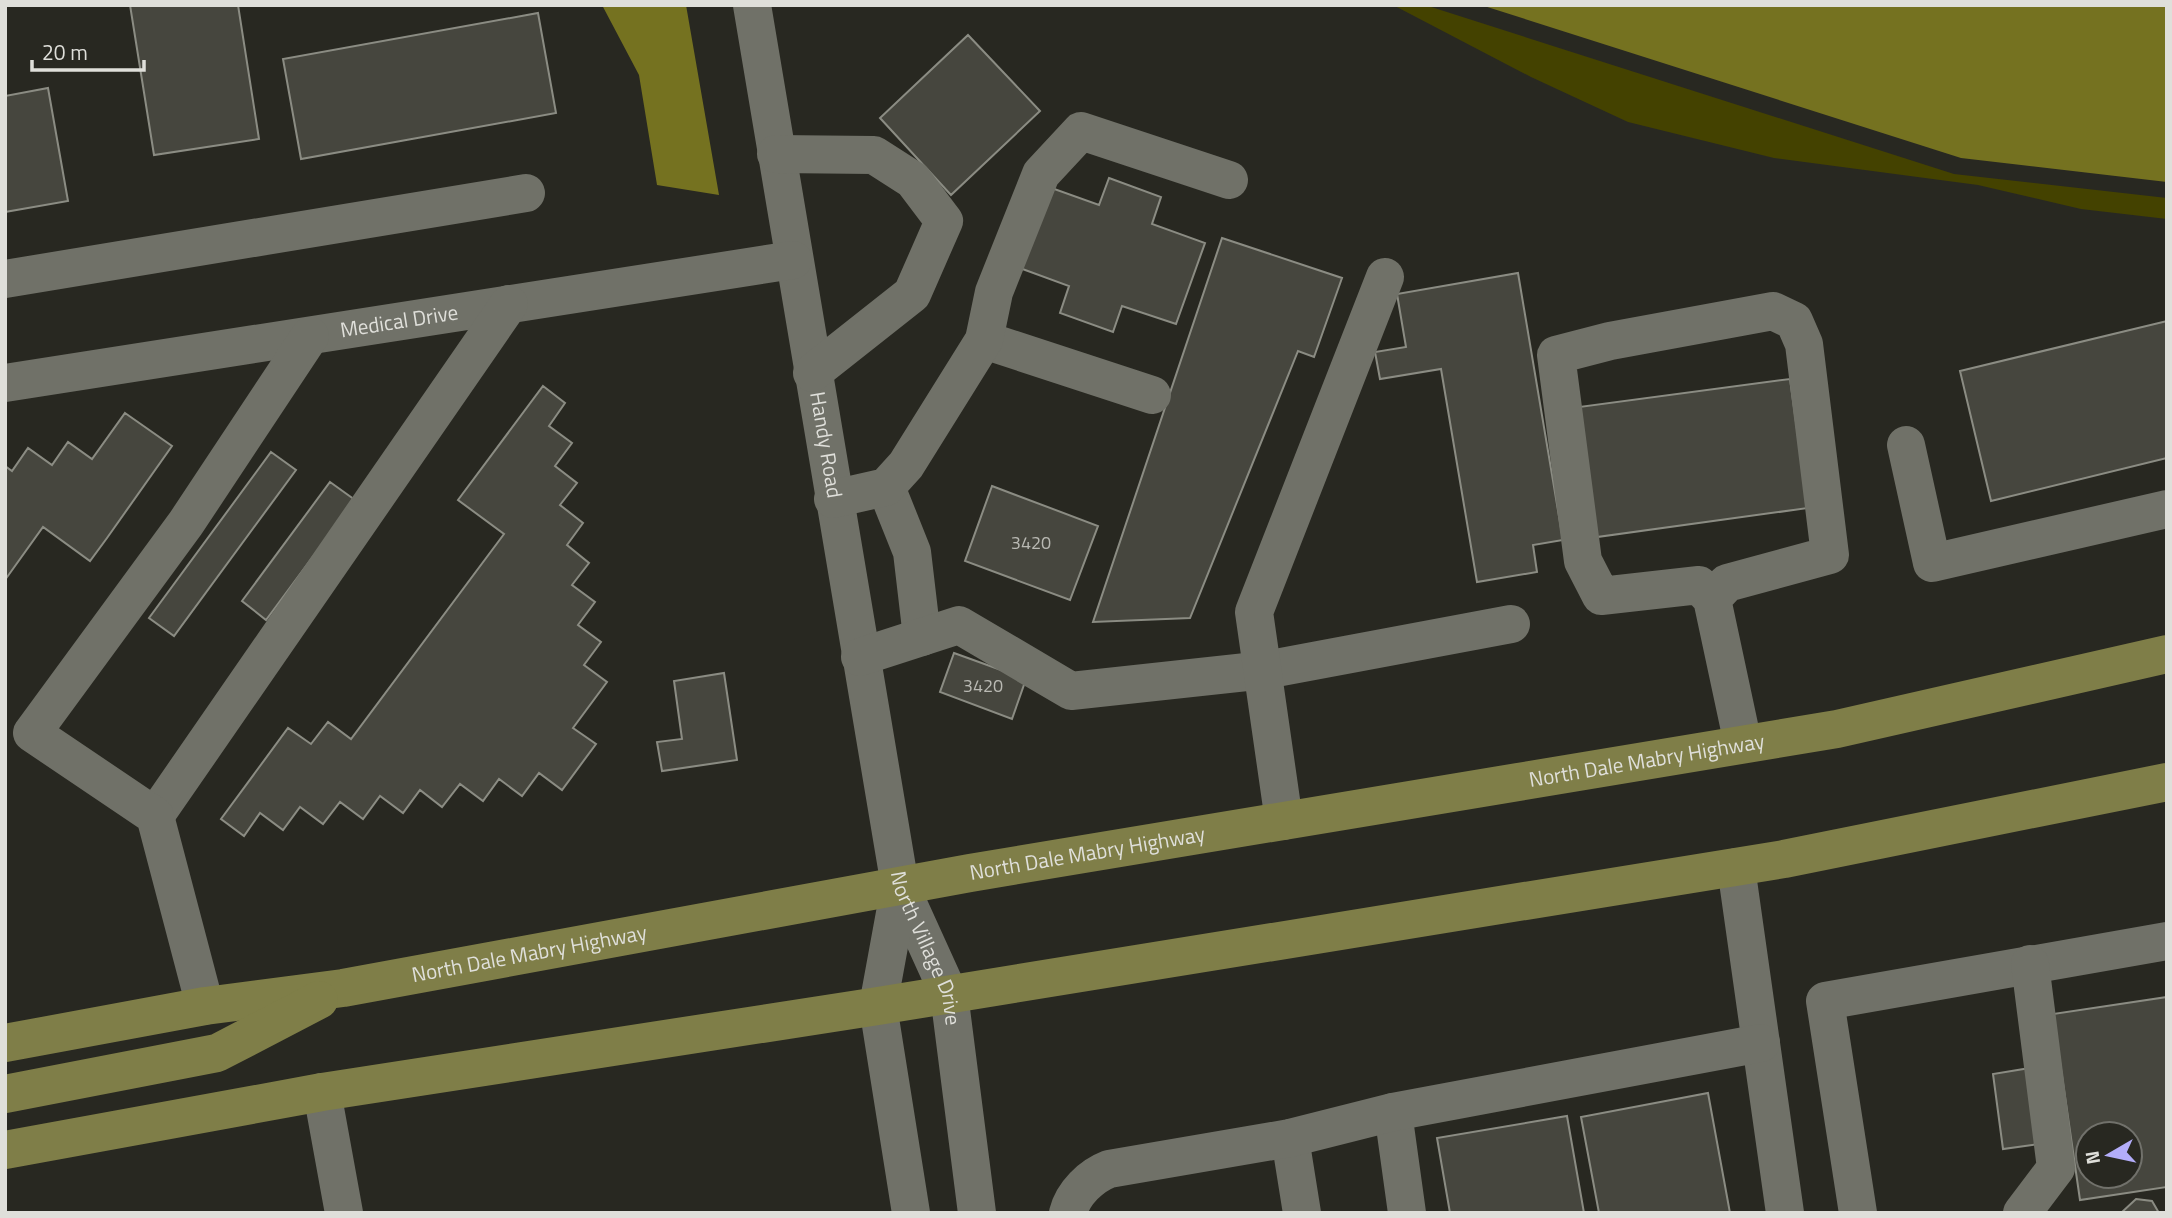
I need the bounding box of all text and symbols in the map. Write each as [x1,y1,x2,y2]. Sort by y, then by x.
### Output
scale bar [32,28,144,72]
text: 20 m [42,36,88,68]
street label: Medical Drive [338,295,460,345]
street label: Handy Road [802,389,852,500]
house number: 3420 [1011,529,1051,556]
house number: 3420 [963,672,1003,699]
street label: North Dale Mabry Highway [1526,724,1767,795]
street label: North Dale Mabry Highway [967,817,1207,888]
street label: North Village Drive [883,869,970,1027]
street label: North Dale Mabry Highway [409,916,649,990]
north arrow [2074,1120,2144,1190]
text: N [2076,1149,2107,1167]

